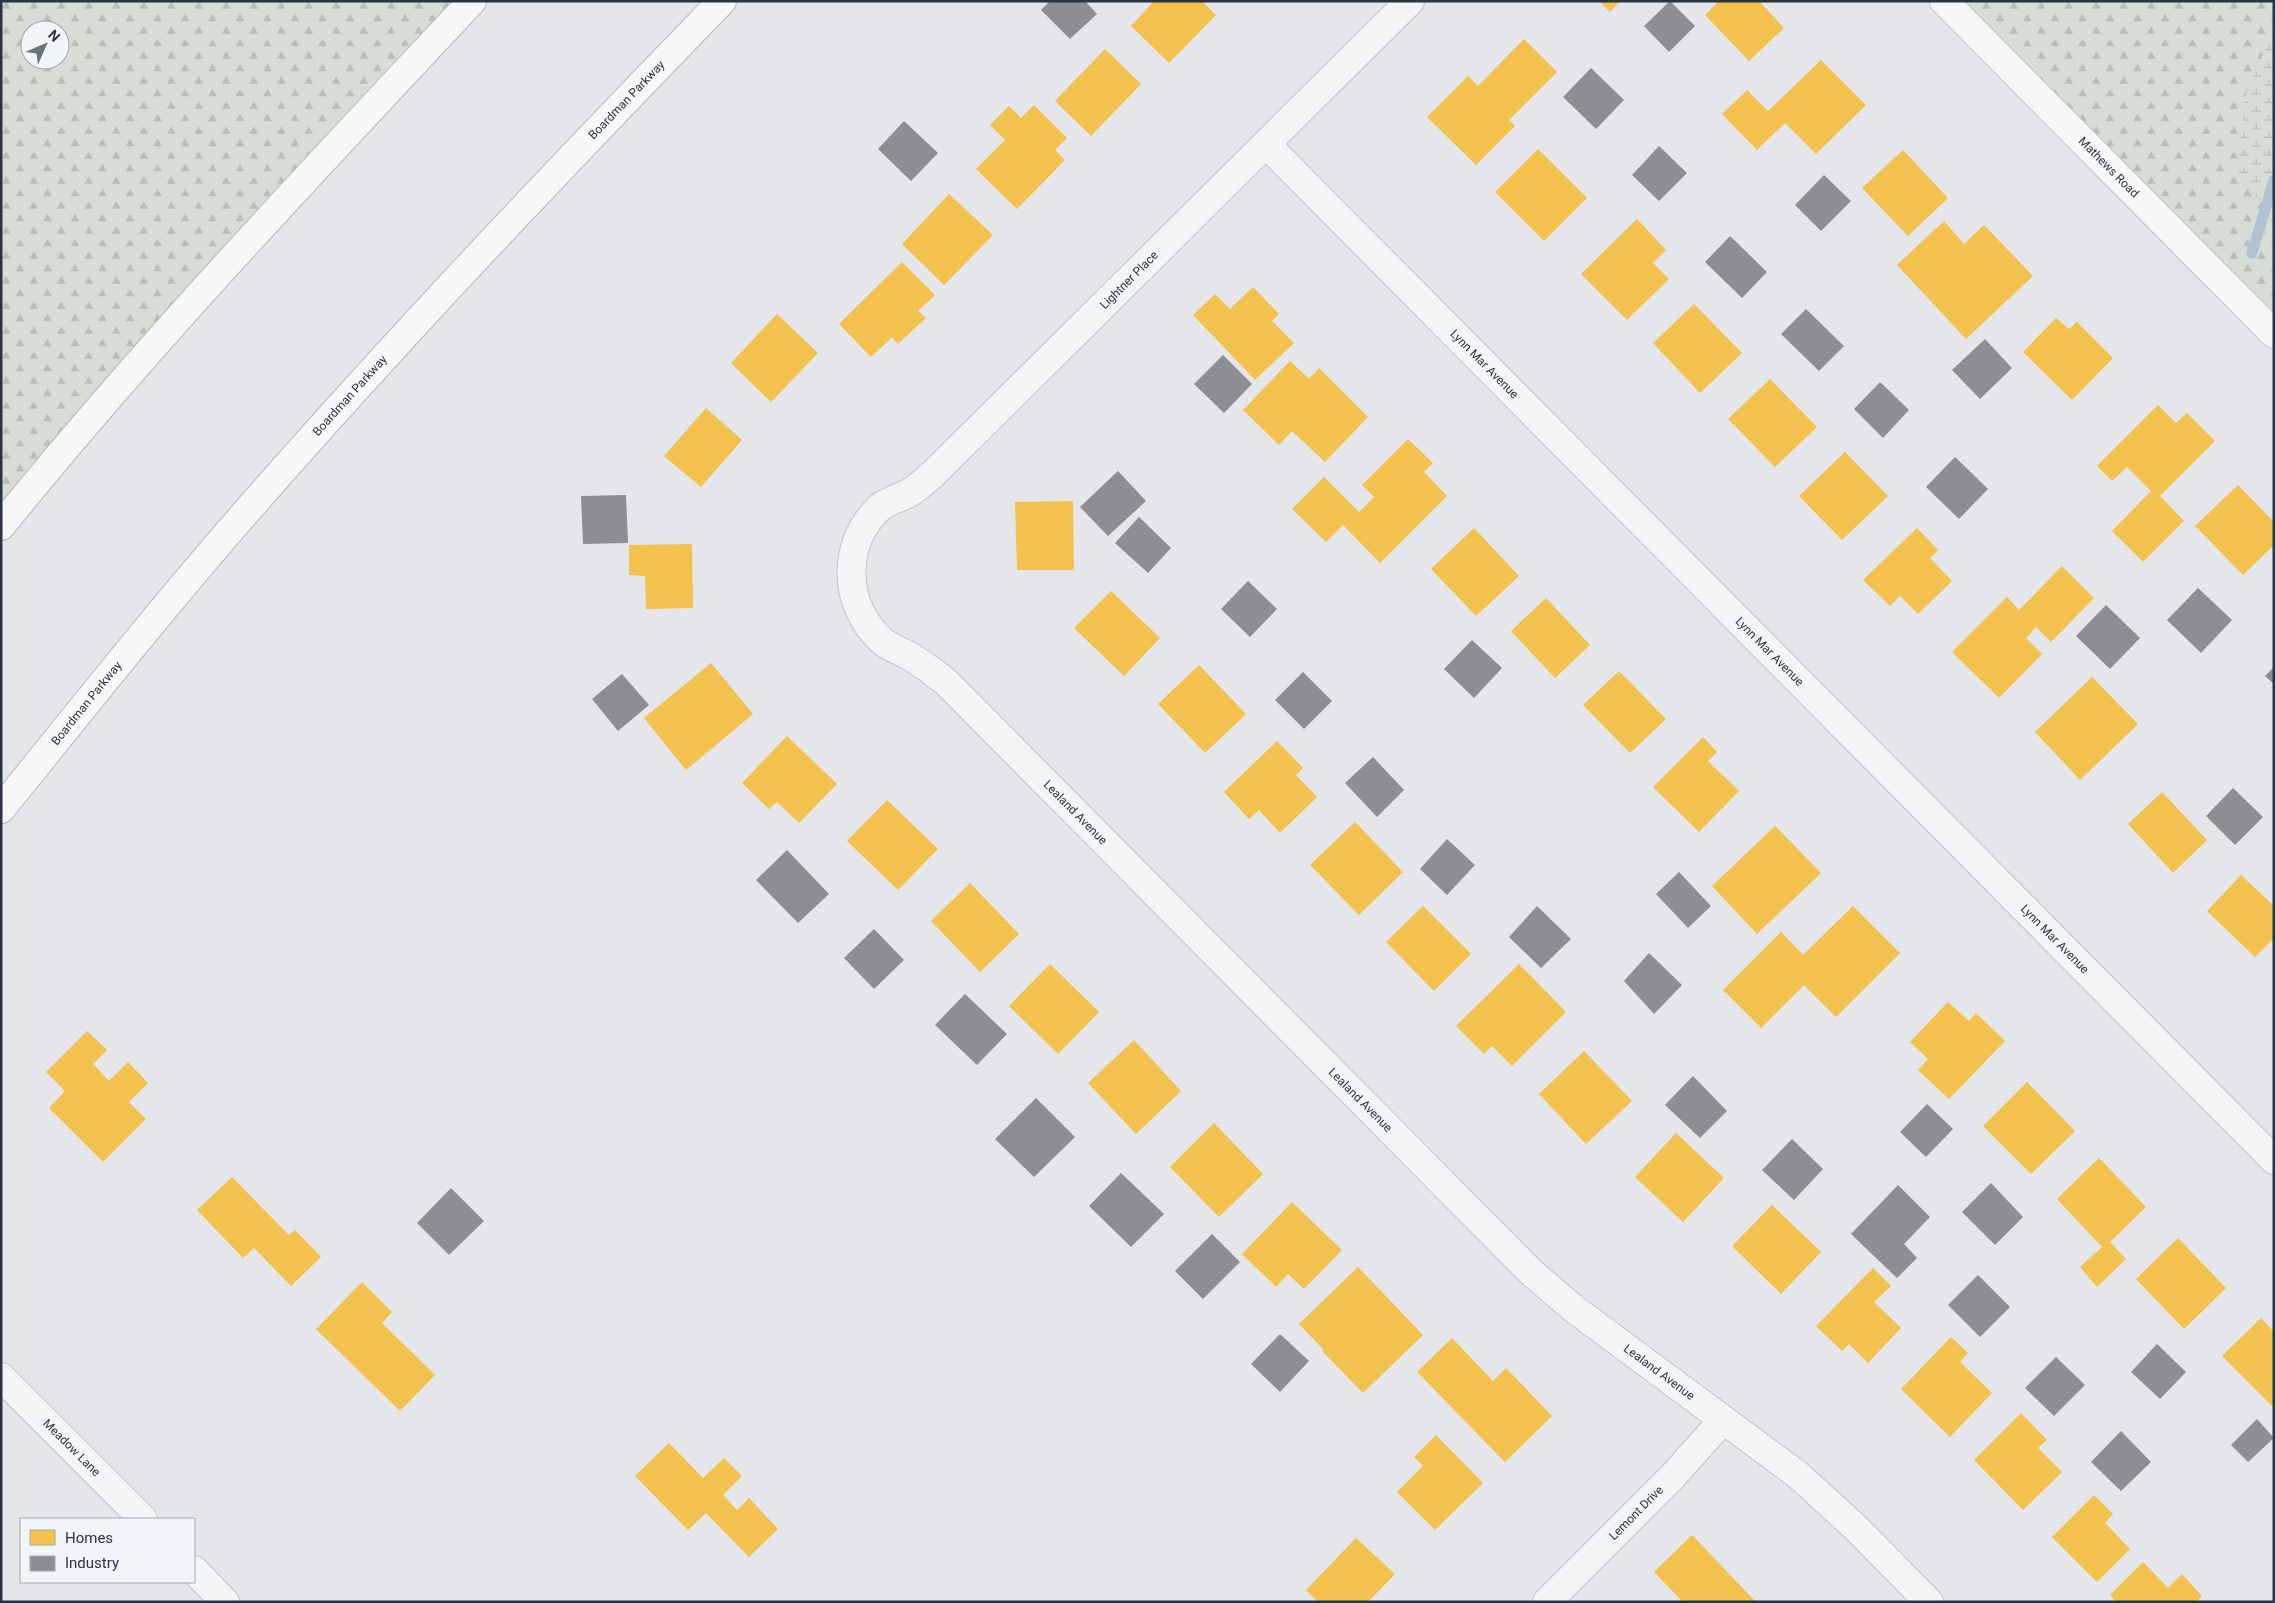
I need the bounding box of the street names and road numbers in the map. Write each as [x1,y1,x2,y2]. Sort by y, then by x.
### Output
street label: Boardman Parkway [586,57,668,142]
street label: Mathews Road [2076,134,2142,200]
street label: Lightner Place [1097,248,1161,312]
street label: Lynn Mar Avenue [1447,327,1521,401]
street label: Boardman Parkway [310,352,390,439]
street label: Lynn Mar Avenue [1733,614,1807,689]
street label: Boardman Parkway [48,658,125,748]
street label: Lealand Avenue [1041,777,1110,847]
street label: Lynn Mar Avenue [2018,902,2092,976]
street label: Lealand Avenue [1326,1065,1395,1135]
street label: Lealand Avenue [1621,1341,1697,1403]
street label: Meadow Lane [40,1416,103,1479]
street label: Lemont Drive [1606,1483,1666,1543]

